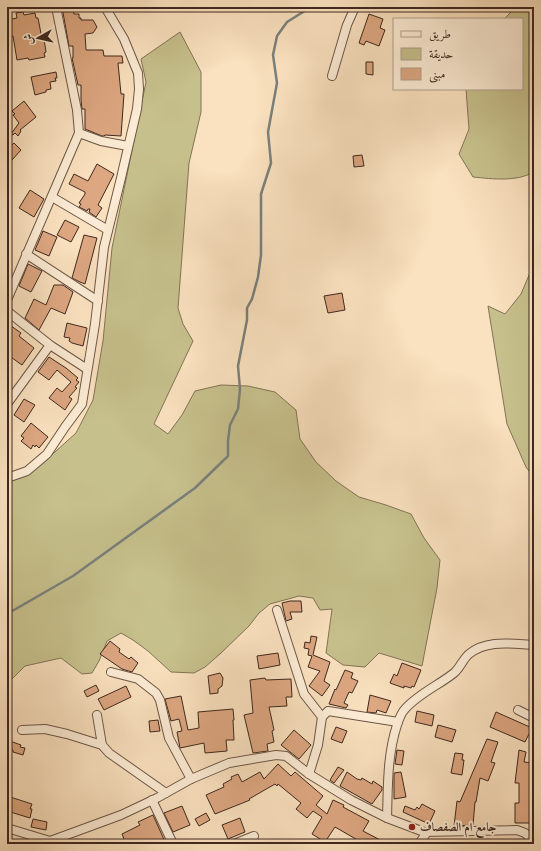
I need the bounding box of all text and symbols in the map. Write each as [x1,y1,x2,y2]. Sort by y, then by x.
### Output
north arrow [18,18,58,58]
legend [393,18,523,90]
text: طريق [429,26,451,42]
text: ش [20,33,37,46]
text: حديقة [429,46,453,62]
text: مبنى [429,66,445,83]
place label: جامع ام الصفصاف [420,819,496,839]
marker: جامع ام الصفصاف [407,822,417,832]

